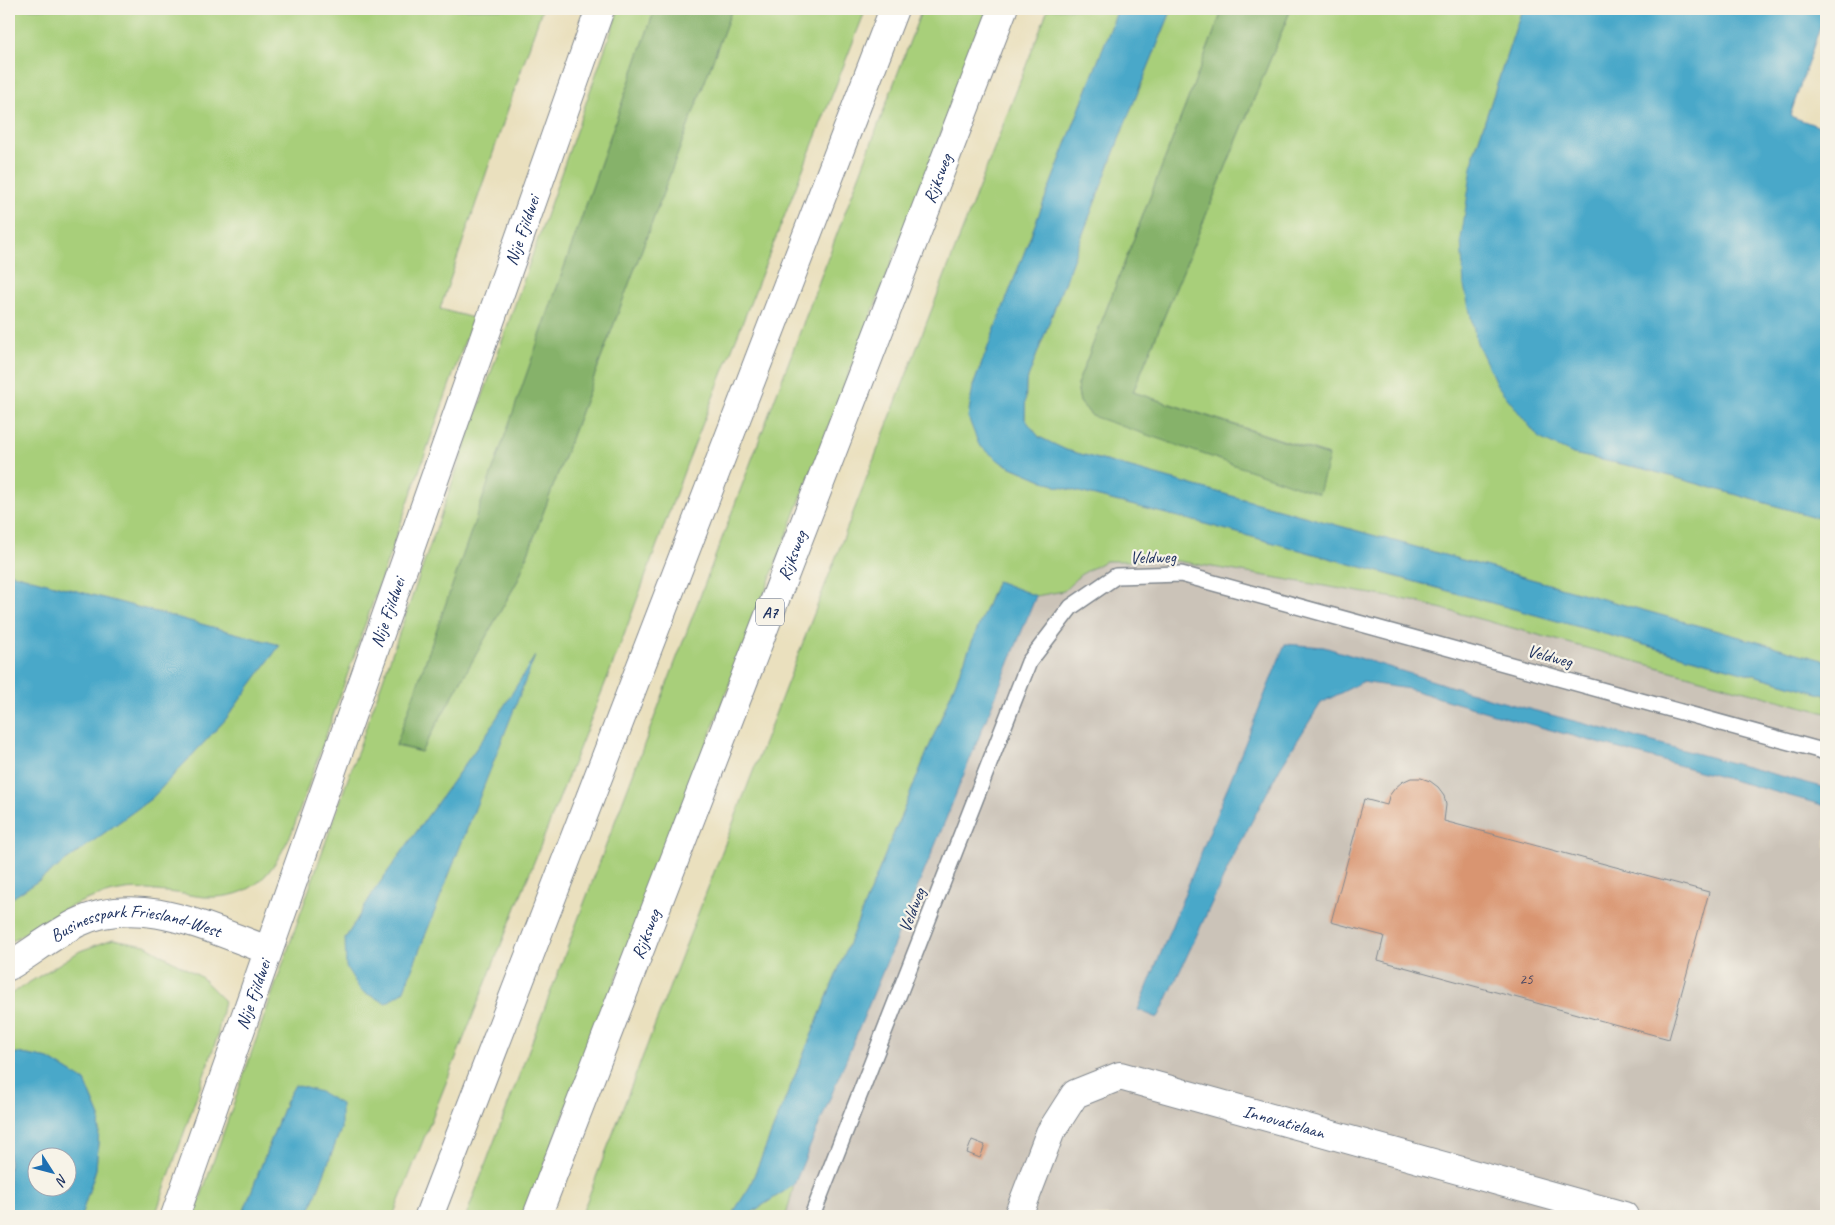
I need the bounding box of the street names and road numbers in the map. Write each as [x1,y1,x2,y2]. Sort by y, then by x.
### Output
street label: Rijksweg [918,149,958,206]
street label: Nije Fjildwei [500,190,545,268]
street label: Rijksweg [773,526,812,583]
street label: Veldweg [1130,546,1178,568]
street label: Nije Fjildwei [365,572,411,650]
road number: A7 [756,598,784,626]
street label: Veldweg [1525,639,1577,673]
street label: Veldweg [893,883,931,935]
street label: Rijksweg [626,905,666,962]
street label: Businesspark Friesland-West [48,926,224,954]
street label: Nije Fjildwei [231,954,276,1032]
street label: Innovatielaan [1241,1100,1328,1144]

